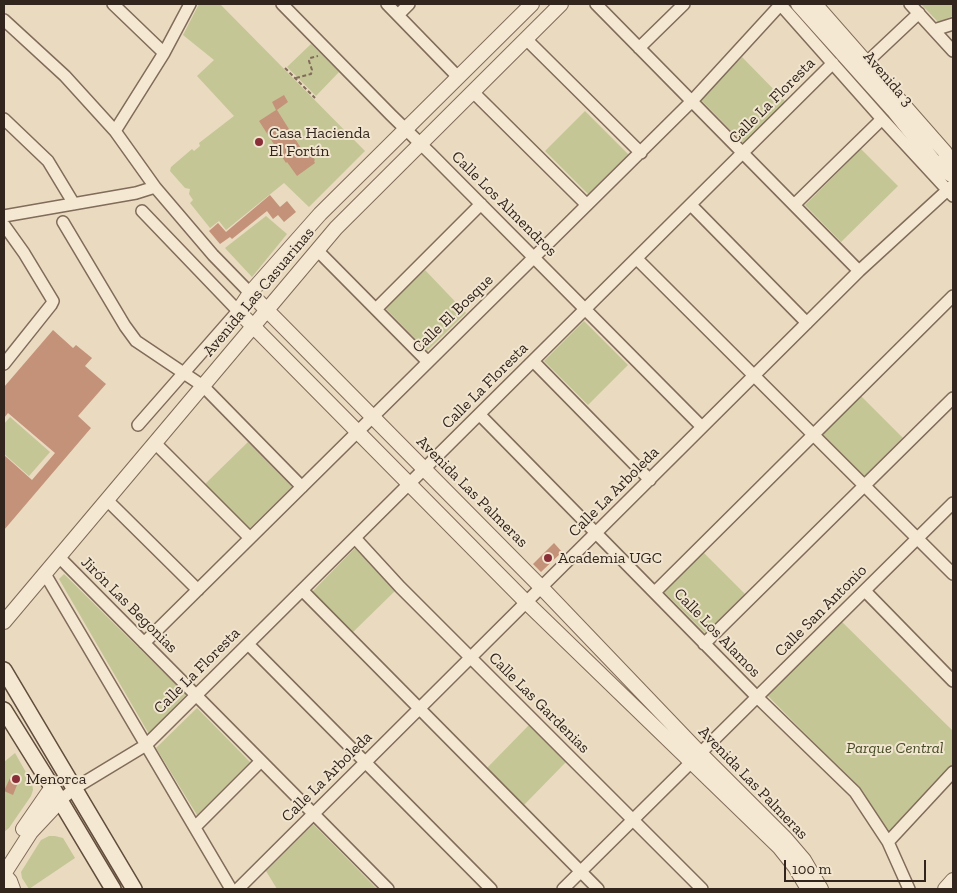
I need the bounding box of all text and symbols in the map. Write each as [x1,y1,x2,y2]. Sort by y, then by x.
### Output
street label: Avenida 3 [859,48,917,110]
street label: Calle La Floresta [725,54,819,148]
place label: Casa Hacienda El Fortín [269,123,370,161]
marker: Casa Hacienda El Fortín [253,136,265,148]
street label: Calle Los Almendros [447,147,561,261]
street label: Avenida Las Casuarinas [199,223,319,361]
street label: Calle El Bosque [409,271,497,357]
street label: Calle La Floresta [438,339,532,433]
street label: Avenida Las Palmeras [412,432,532,552]
street label: Calle La Arboleda [565,443,663,541]
place label: Academia UGC [558,548,662,568]
marker: Academia UGC [542,552,554,564]
street label: Jirón Las Begonias [77,553,181,657]
street label: Calle San Antonio [771,561,871,661]
street label: Calle Los Alamos [670,584,764,682]
street label: Calle La Floresta [150,624,244,718]
street label: Calle Las Gardenias [484,648,594,758]
street label: Avenida Las Palmeras [694,722,812,844]
street label: Calle La Arboleda [278,728,376,826]
park label: Parque Central [846,738,944,758]
place label: Menorca [26,769,86,789]
marker: Menorca [10,773,22,785]
scale bar [787,850,930,882]
text: 100 m [792,860,831,878]

